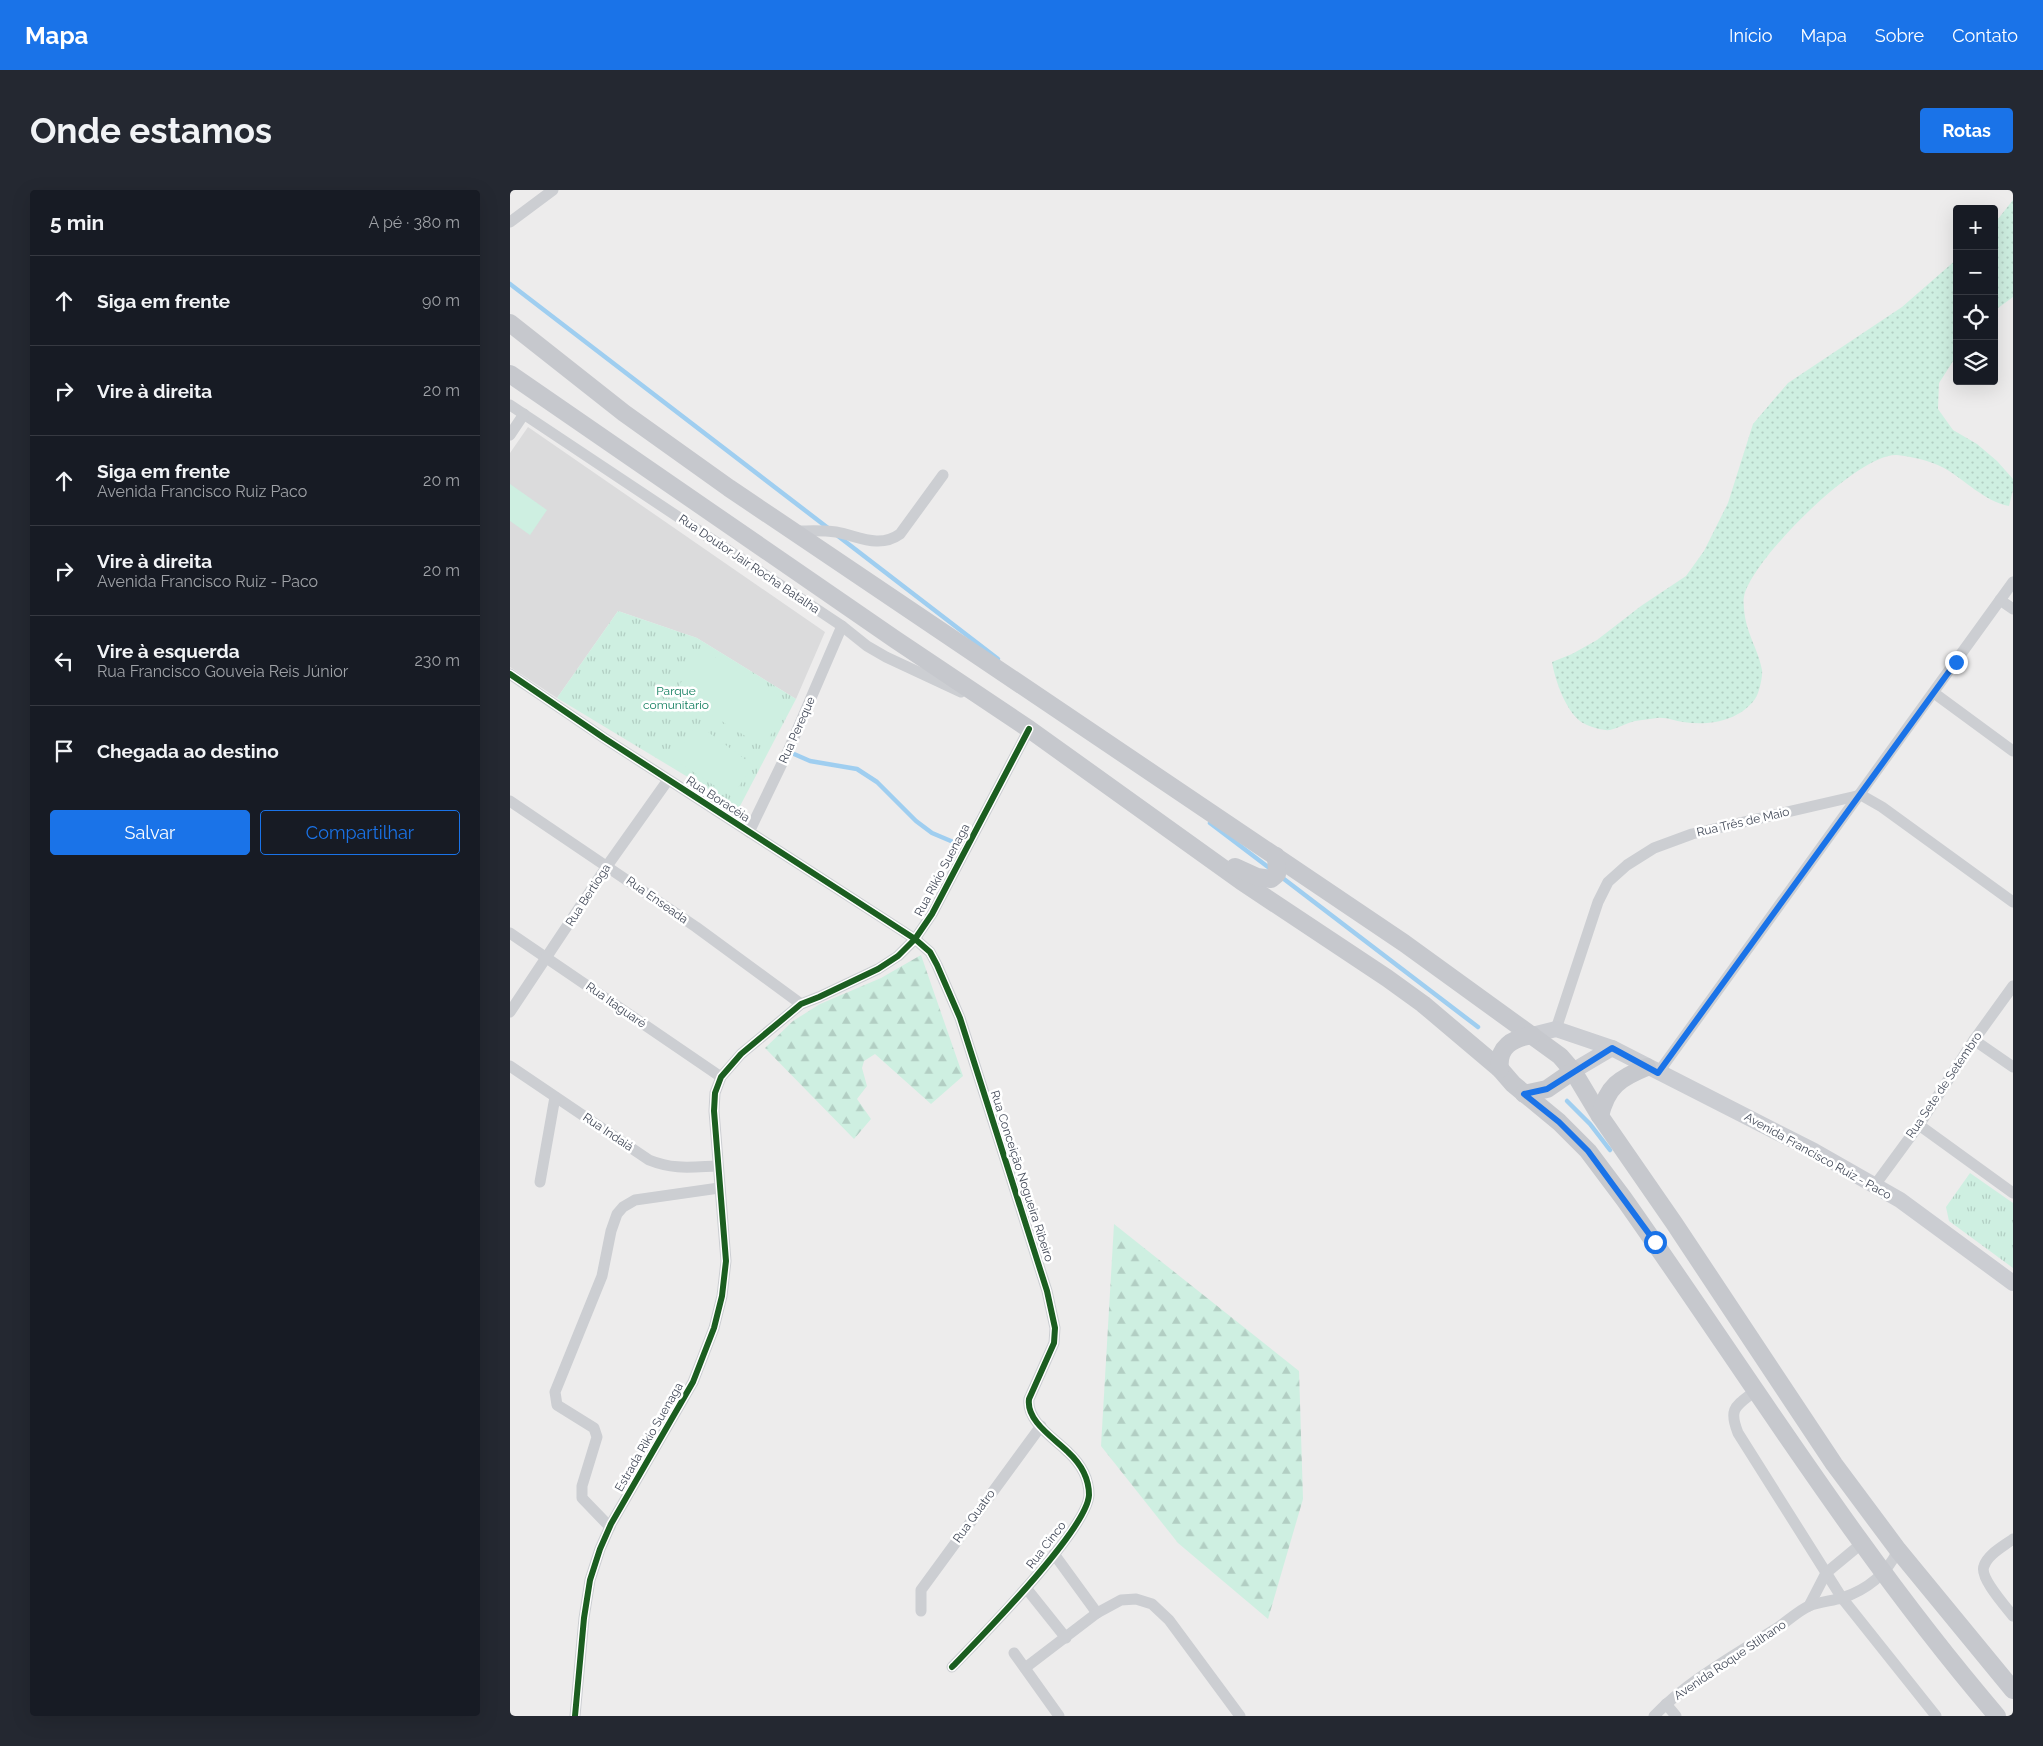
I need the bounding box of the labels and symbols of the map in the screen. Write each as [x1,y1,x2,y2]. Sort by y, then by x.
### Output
street label: Rua Doutor Jair Rocha Batalha [676,512,822,616]
route end [1945,651,1968,674]
park label: Parque comunitario [643,684,709,712]
street label: Rua Pereque [776,694,818,766]
street label: Rua Boracéia [684,773,752,825]
street label: Rua Três de Maio [1695,805,1791,839]
street label: Rua Rikio Suenaga [912,821,972,919]
street label: Rua Bertioga [563,861,613,929]
street label: Rua Enseada [623,874,691,926]
street label: Rua Itaguaré [583,979,649,1031]
street label: Rua Sete de Setembro [1903,1029,1985,1141]
street label: Rua Conceição Nogueira Ribeiro [988,1089,1056,1263]
street label: Rua Indaiá [580,1110,636,1154]
street label: Avenida Francisco Ruiz - Paco [1742,1110,1894,1202]
route start [1644,1231,1667,1254]
street label: Estrada Rikio Suenaga [612,1380,686,1494]
street label: Rua Quatro [950,1487,998,1545]
street label: Rua Cinco [1023,1519,1069,1571]
street label: Avenida Roque Stilhano [1671,1617,1789,1703]

